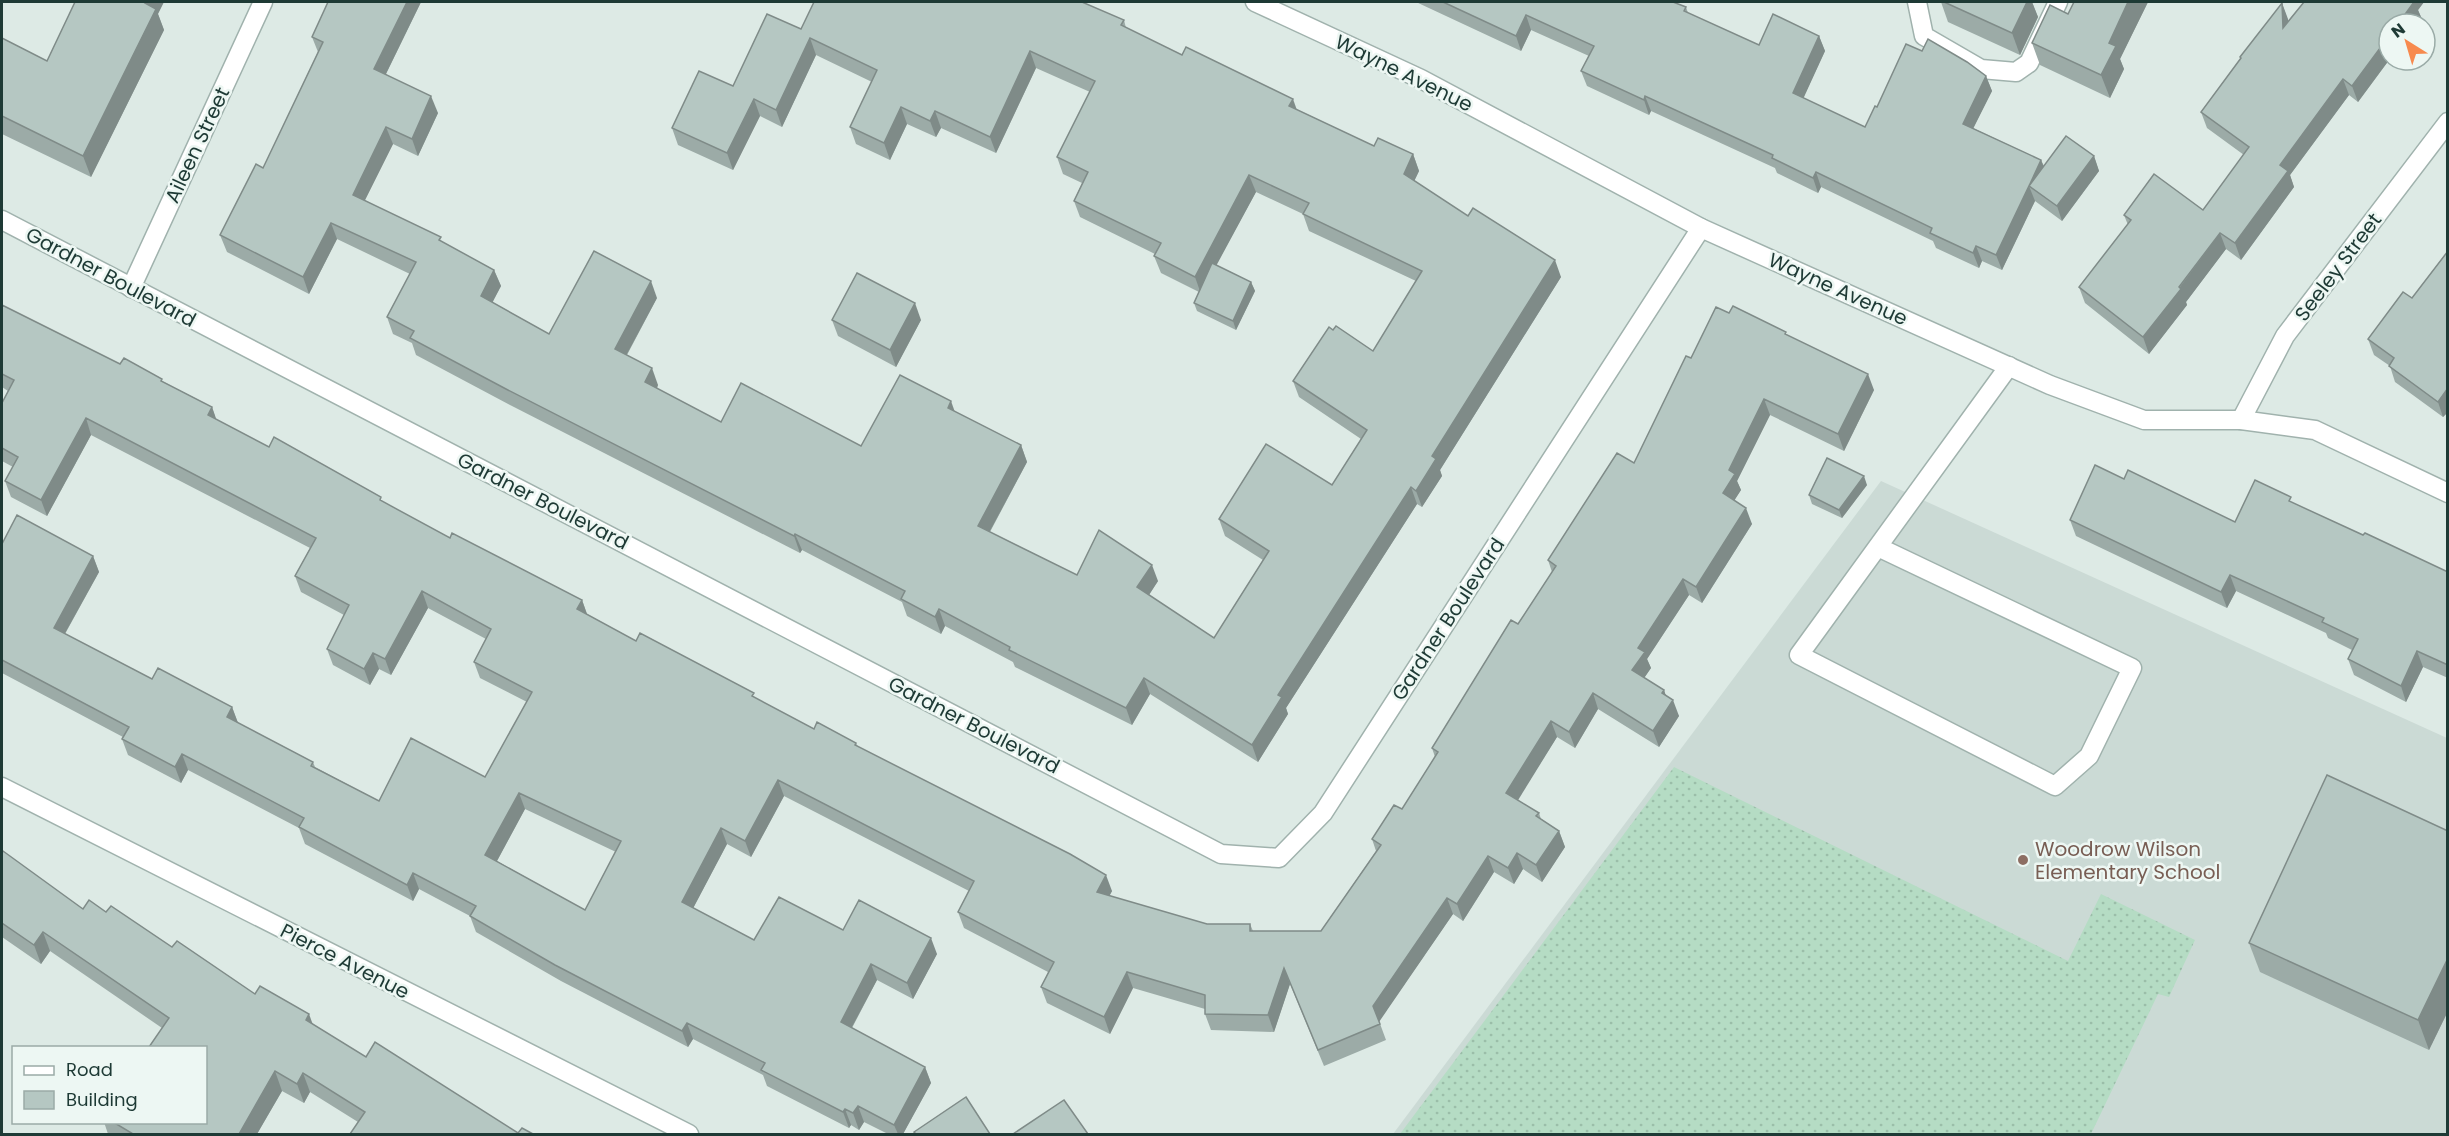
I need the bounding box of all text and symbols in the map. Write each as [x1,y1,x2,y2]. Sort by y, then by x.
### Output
north arrow [2377,12,2437,72]
text: N [2387,18,2410,43]
street label: Wayne Avenue [1330,28,1478,118]
street label: Aileen Street [158,83,236,207]
street label: Seeley Street [2288,207,2388,327]
street label: Gardner Boulevard [21,220,201,334]
street label: Wayne Avenue [1764,246,1912,332]
street label: Gardner Boulevard [452,446,634,556]
street label: Gardner Boulevard [1385,532,1511,706]
street label: Gardner Boulevard [883,670,1065,780]
place label: Woodrow Wilson Elementary School [2035,835,2220,886]
marker: Woodrow Wilson Elementary School [2016,853,2030,867]
street label: Pierce Avenue [276,916,414,1006]
legend [12,1046,207,1124]
text: Road [66,1057,113,1082]
text: Building [66,1087,138,1112]

